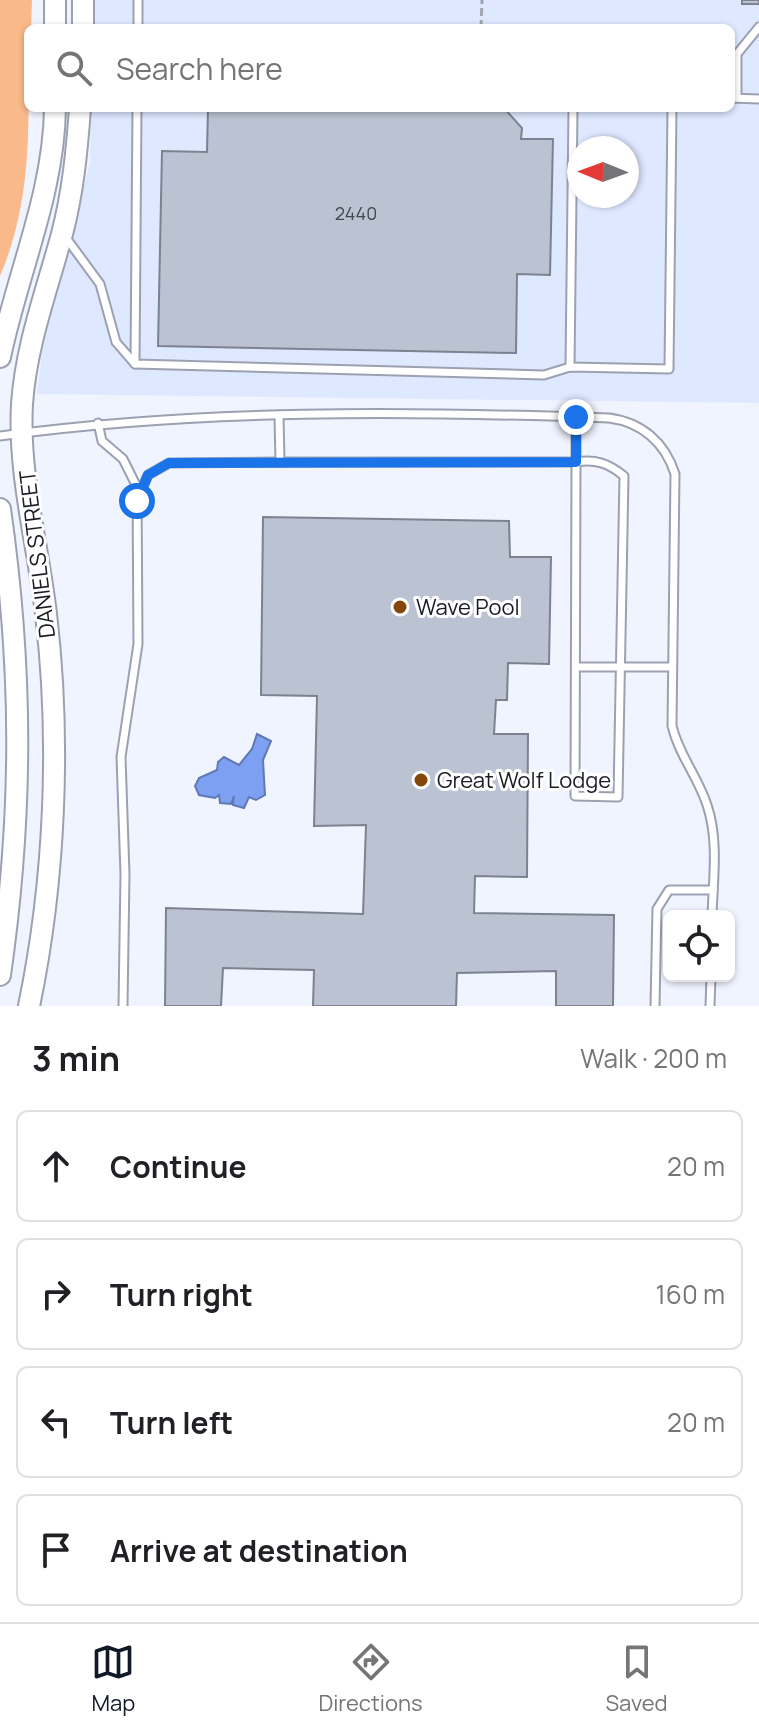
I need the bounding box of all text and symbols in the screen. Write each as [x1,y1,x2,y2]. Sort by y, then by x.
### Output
search box [24,24,735,112]
icon: search [52,46,96,90]
text: Search here [116,48,283,89]
north arrow [567,136,639,208]
house number: 2440 [335,201,377,225]
route end [558,399,594,435]
street label: DANIELS STREET [12,468,62,640]
route start [119,483,155,519]
place label: Wave Pool [416,592,520,622]
marker: Wave Pool [391,598,409,616]
place label: Great Wolf Lodge [437,765,611,795]
marker: Great Wolf Lodge [412,771,430,789]
map controls [663,910,735,982]
button: locate [663,910,735,982]
text: 3 min [32,1035,120,1081]
text: Walk · 200 m [580,1040,727,1076]
icon: ahead [34,1144,78,1188]
text: Continue [110,1146,246,1187]
text: 20 m [667,1148,725,1184]
icon: right [34,1272,78,1316]
text: Turn right [110,1274,253,1315]
text: 160 m [656,1276,725,1312]
icon: left [34,1400,78,1444]
text: Turn left [110,1402,233,1443]
text: 20 m [667,1404,725,1440]
icon: arrive [34,1528,78,1572]
text: Arrive at destination [110,1530,408,1571]
tab: Map [91,1640,135,1718]
tab: Directions [318,1640,423,1718]
tab: Saved [606,1640,668,1718]

